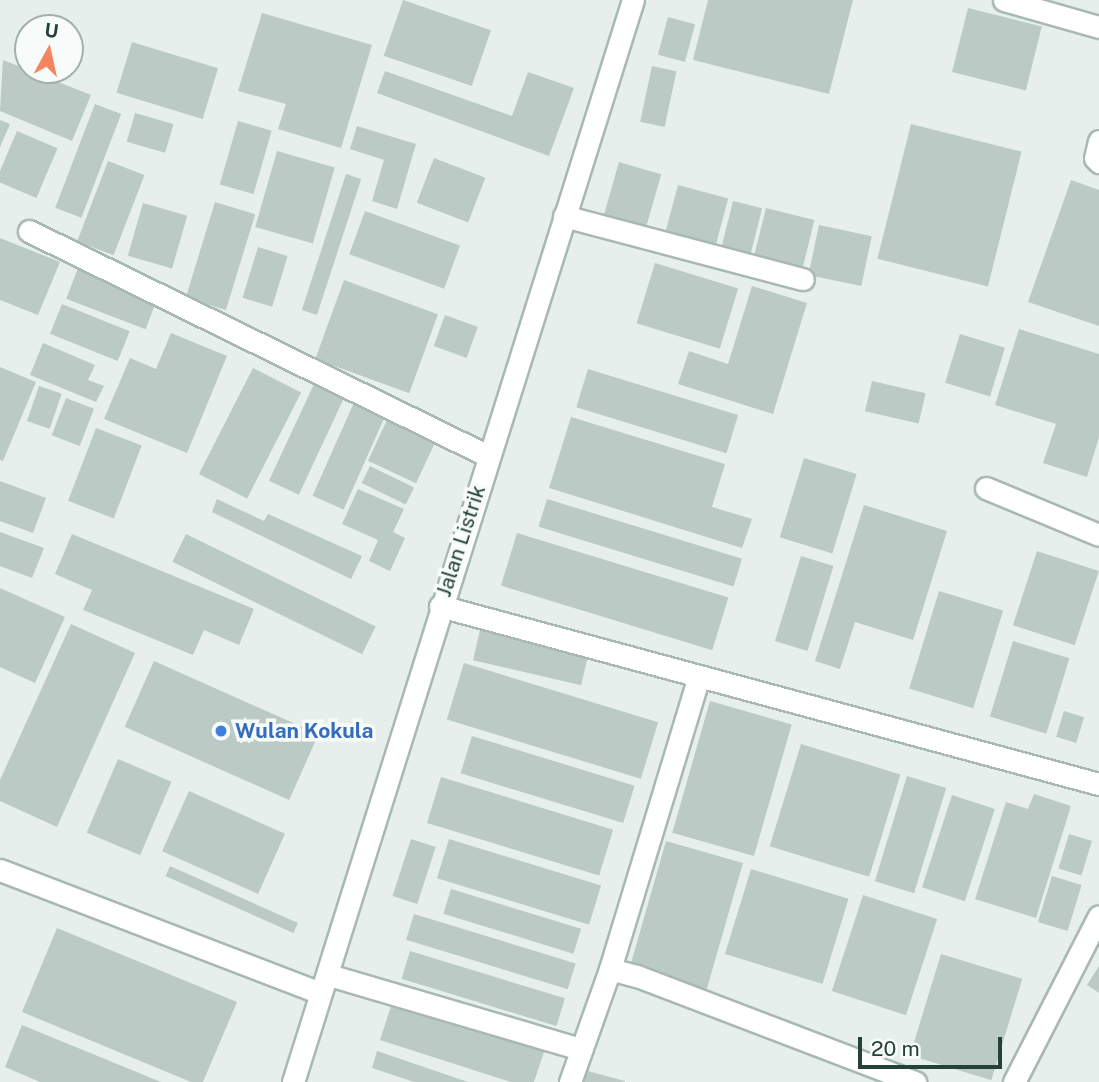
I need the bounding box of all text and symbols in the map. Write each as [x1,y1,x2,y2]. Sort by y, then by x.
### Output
north arrow [14,14,84,84]
text: U [43,18,60,42]
street label: Jalan Listrik [431,482,491,600]
place label: Wulan Kokula [235,718,374,744]
marker: Wulan Kokula [213,723,229,739]
scale bar [861,1023,1004,1066]
text: 20 m [871,1036,920,1061]

